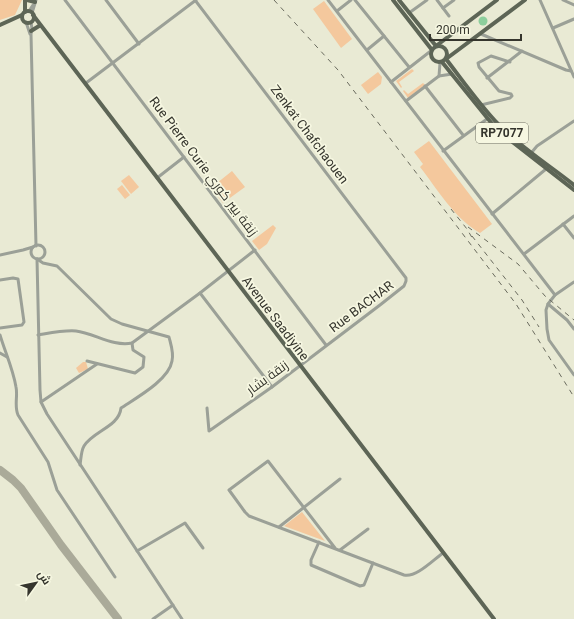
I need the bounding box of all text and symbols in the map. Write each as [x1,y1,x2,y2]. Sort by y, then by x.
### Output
scale bar [430,16,521,42]
text: 200 m [436,23,470,37]
street label: Zenkat Chafchaouen [268,82,352,187]
street label: Rue Pierre Curie زنقة بيير كوري [144,94,261,241]
road number: RP7077 [476,123,528,143]
street label: Avenue Saadiyine [239,273,312,363]
street label: Rue BACHAR [326,277,396,335]
street label: زنقة بشار [243,357,291,398]
north arrow [16,563,56,603]
text: ش [35,568,53,587]

